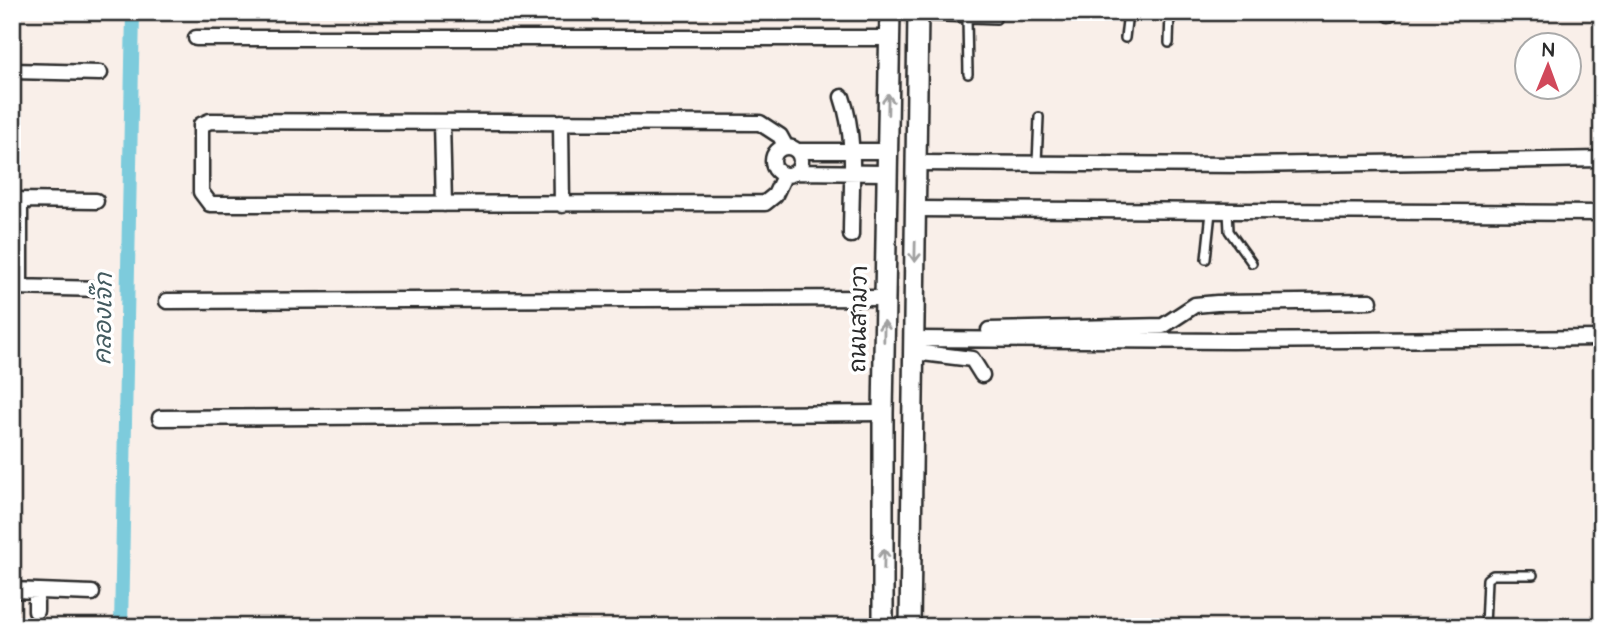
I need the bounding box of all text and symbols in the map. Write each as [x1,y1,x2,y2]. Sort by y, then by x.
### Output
north arrow [1512,32,1582,102]
text: N [1542,37,1555,64]
one-way arrow [881,92,894,115]
one-way arrow [908,240,922,263]
street label: ถนนสามวา [842,265,876,373]
water label: คลองเจ๊ก [86,271,122,365]
one-way arrow [877,320,891,343]
one-way arrow [877,547,891,570]

